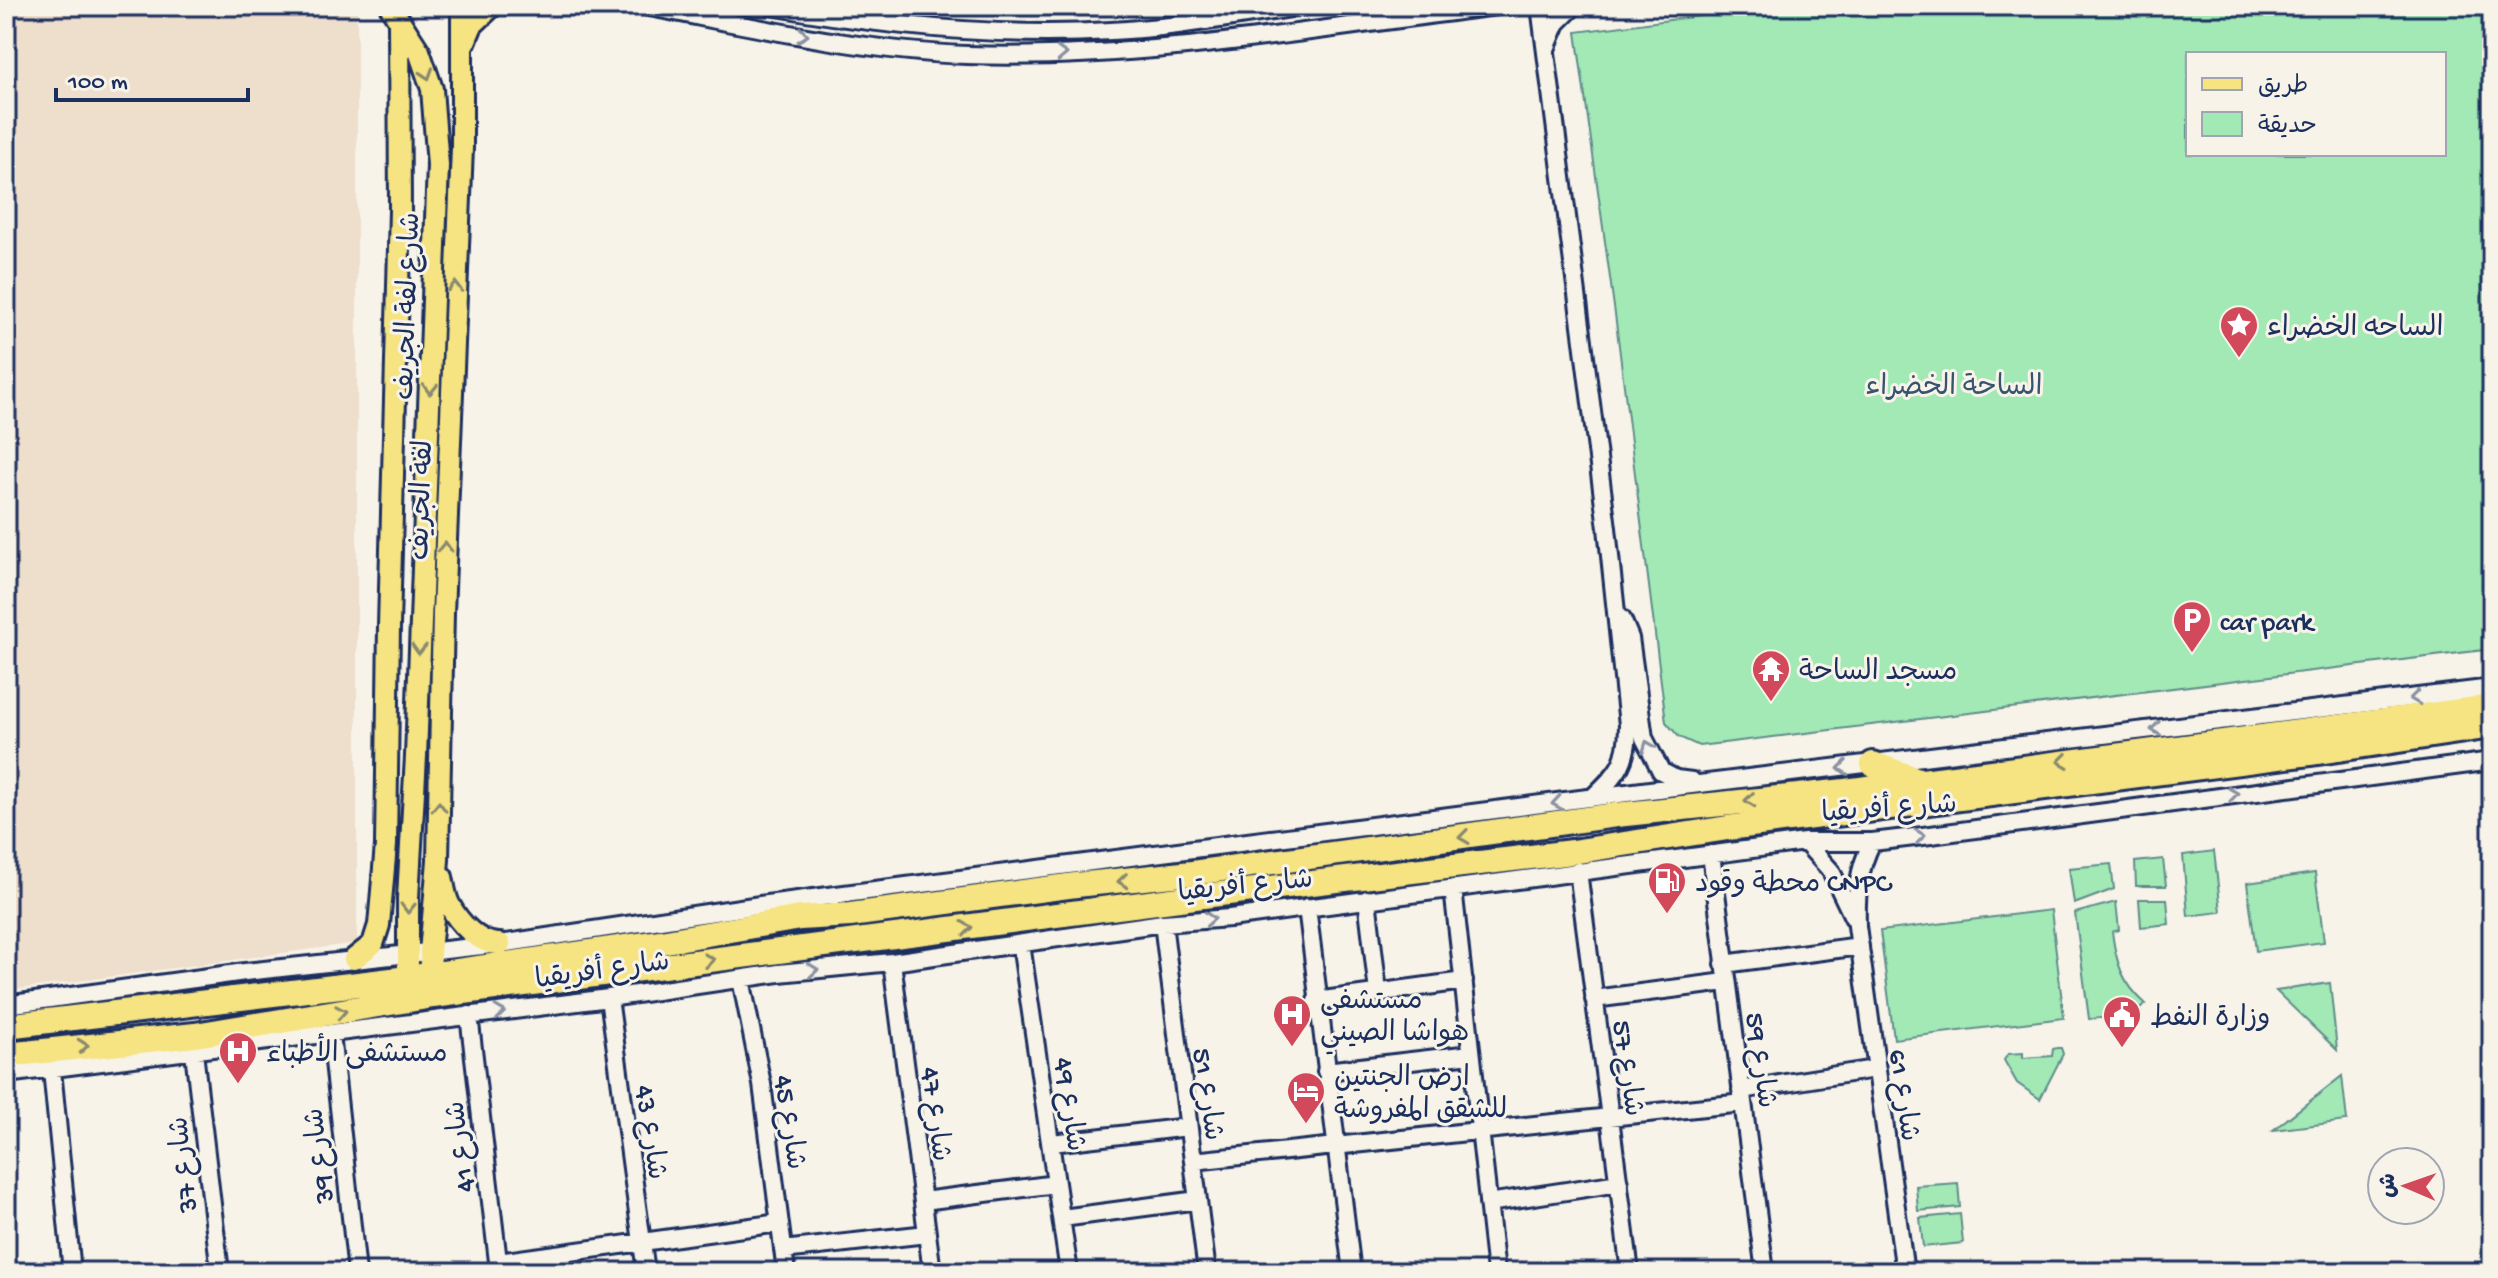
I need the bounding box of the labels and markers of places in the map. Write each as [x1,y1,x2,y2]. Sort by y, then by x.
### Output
place icon: الساحه الخضراء [2218,304,2260,359]
place label: الساحه الخضراء [2267,313,2443,346]
parking icon: car park [2171,599,2213,654]
place label: car park [2220,608,2316,641]
temple icon: مسجد الساحة [1750,648,1792,703]
place label: مسجد الساحة [1799,657,1957,690]
fuel station icon: محطة وقود CNPC [1646,860,1688,915]
place label: محطة وقود CNPC [1695,869,1893,902]
place label: مستشفى هواشا الصيني [1320,986,1469,1055]
hospital icon: مستشفى هواشا الصيني [1271,993,1313,1048]
public building icon: وزارة النفط [2101,994,2143,1049]
place label: وزارة النفط [2150,1003,2270,1036]
hospital icon: مستشفی الأطباء [217,1030,259,1085]
place label: مستشفی الأطباء [266,1033,448,1072]
place label: ارض الجنتين للشقق المفروشة [1334,1063,1507,1128]
hotel icon: ارض الجنتين للشقق المفروشة [1285,1070,1327,1125]

